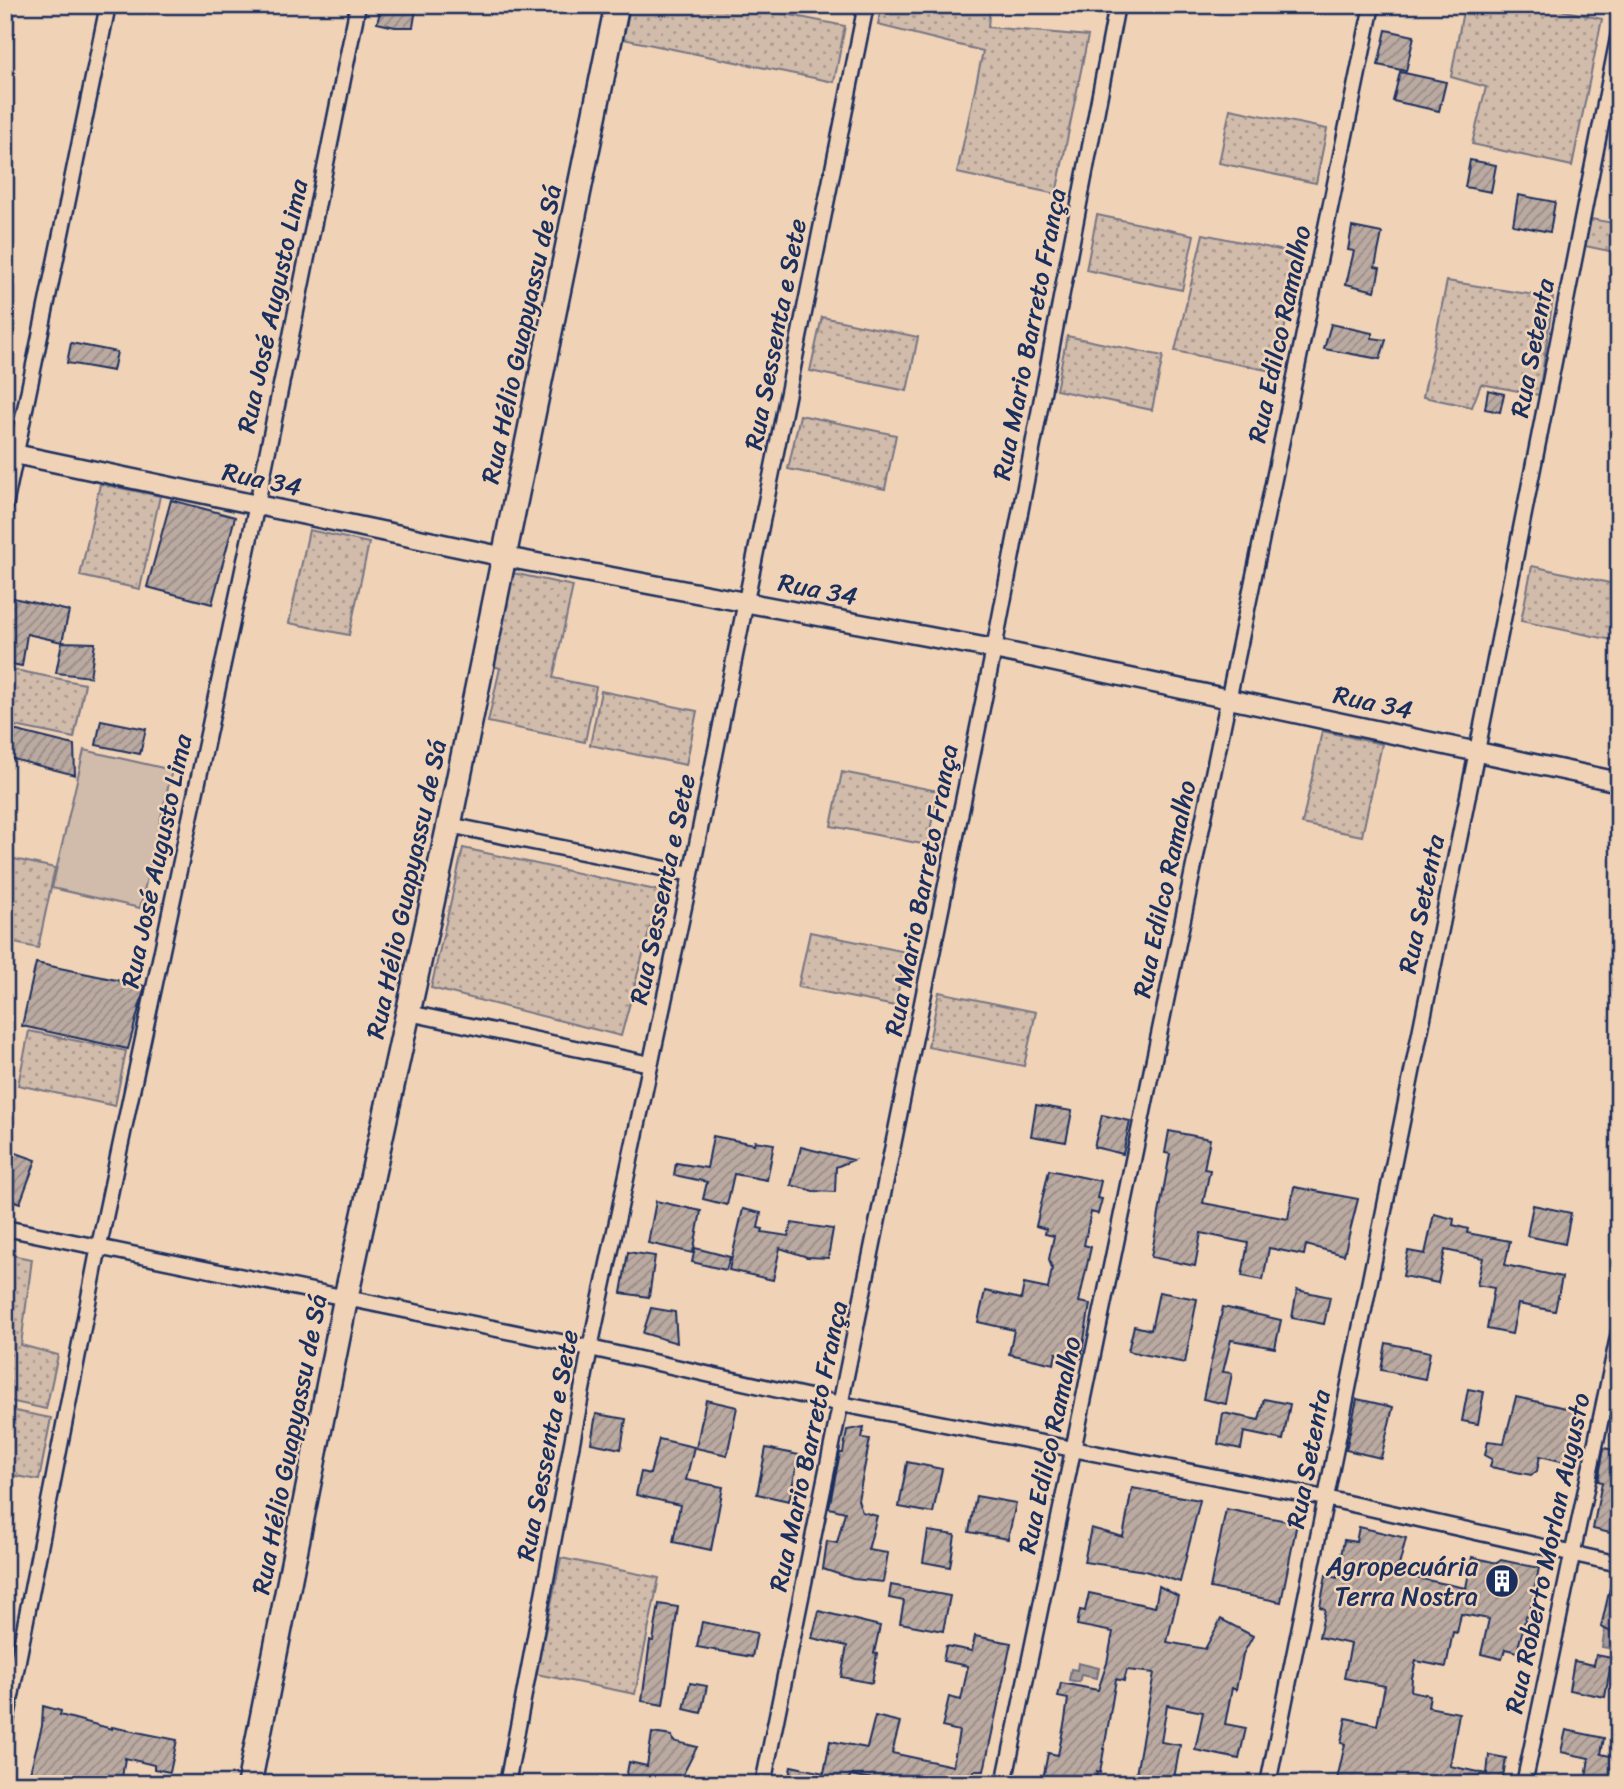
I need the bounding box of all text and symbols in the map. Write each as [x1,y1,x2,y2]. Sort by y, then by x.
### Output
street label: Rua José Augusto Lima [223,174,322,437]
street label: Rua Hélio Guapyassu de Sá [467,180,575,488]
street label: Rua Mario Barreto França [978,184,1080,484]
street label: Rua Sessenta e Sete [730,214,820,454]
street label: Rua Edilco Ramalho [1233,221,1325,447]
street label: Rua Setenta [1496,274,1568,421]
street label: Rua 34 [218,448,306,510]
street label: Rua 34 [774,559,862,619]
street label: Rua 34 [1329,671,1417,733]
street label: Rua José Augusto Lima [107,729,206,992]
street label: Rua Hélio Guapyassu de Sá [352,735,460,1043]
street label: Rua Mario Barreto França [870,740,972,1040]
street label: Rua Sessenta e Sete [615,769,709,1009]
street label: Rua Edilco Ramalho [1118,776,1210,1002]
street label: Rua Setenta [1384,830,1458,978]
street label: Rua Hélio Guapyassu de Sá [237,1290,341,1598]
street label: Rua Mario Barreto França [755,1296,861,1596]
street label: Rua Sessenta e Sete [502,1325,592,1565]
street label: Rua Edilco Ramalho [1003,1332,1095,1558]
street label: Rua Setenta [1272,1385,1344,1532]
street label: Rua Roberto Morlan Augusto [1491,1388,1603,1718]
place label: Agropecuária Terra Nostra [1325,1543,1479,1619]
building icon: Agropecuária Terra Nostra [1483,1562,1521,1600]

